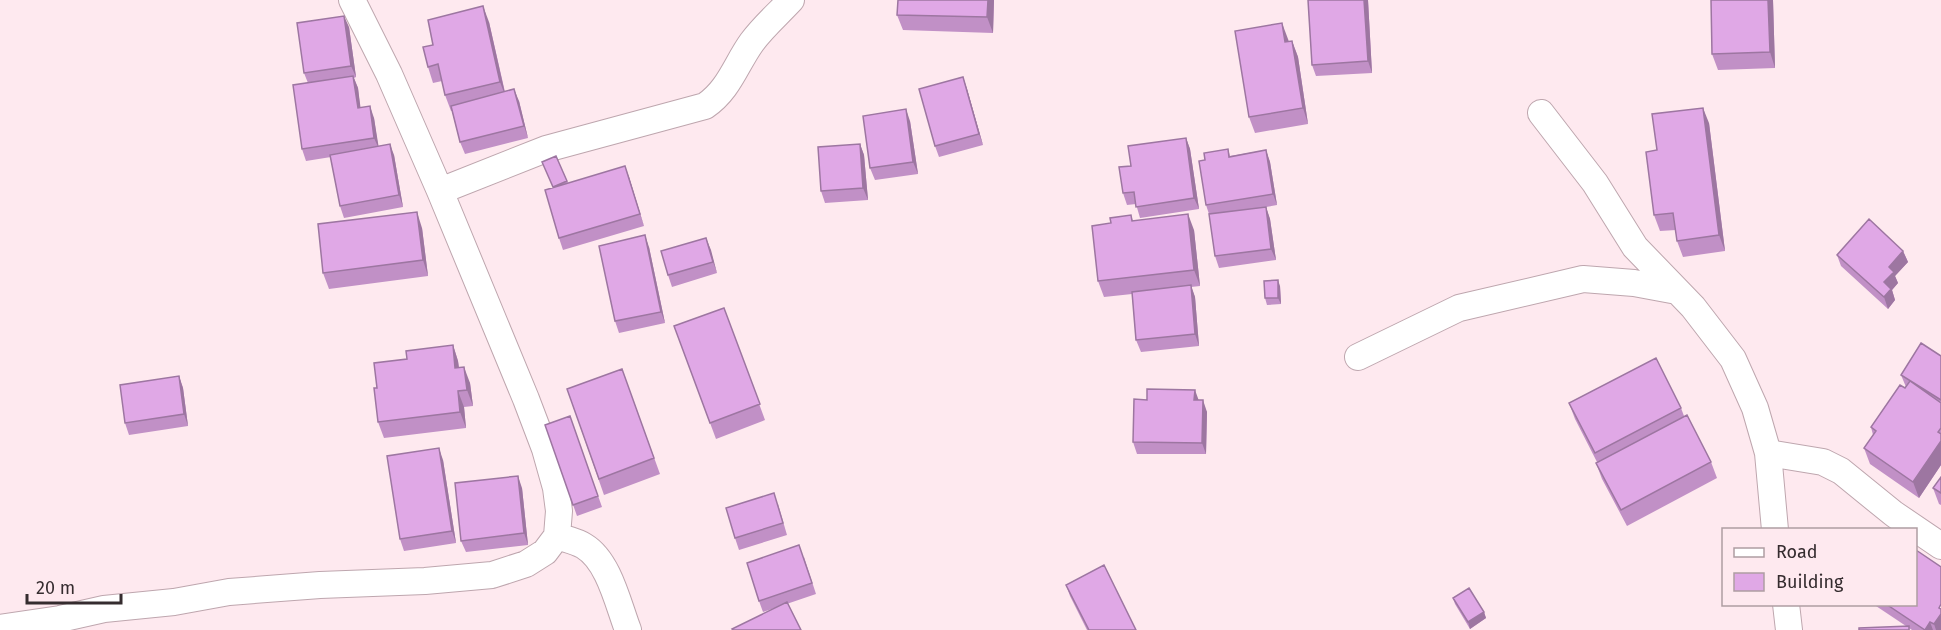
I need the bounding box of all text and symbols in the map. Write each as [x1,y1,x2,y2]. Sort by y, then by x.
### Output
legend [1722,528,1917,606]
text: Road [1776,541,1818,563]
scale bar [27,567,122,605]
text: Building [1776,571,1844,593]
text: 20 m [36,577,75,599]

